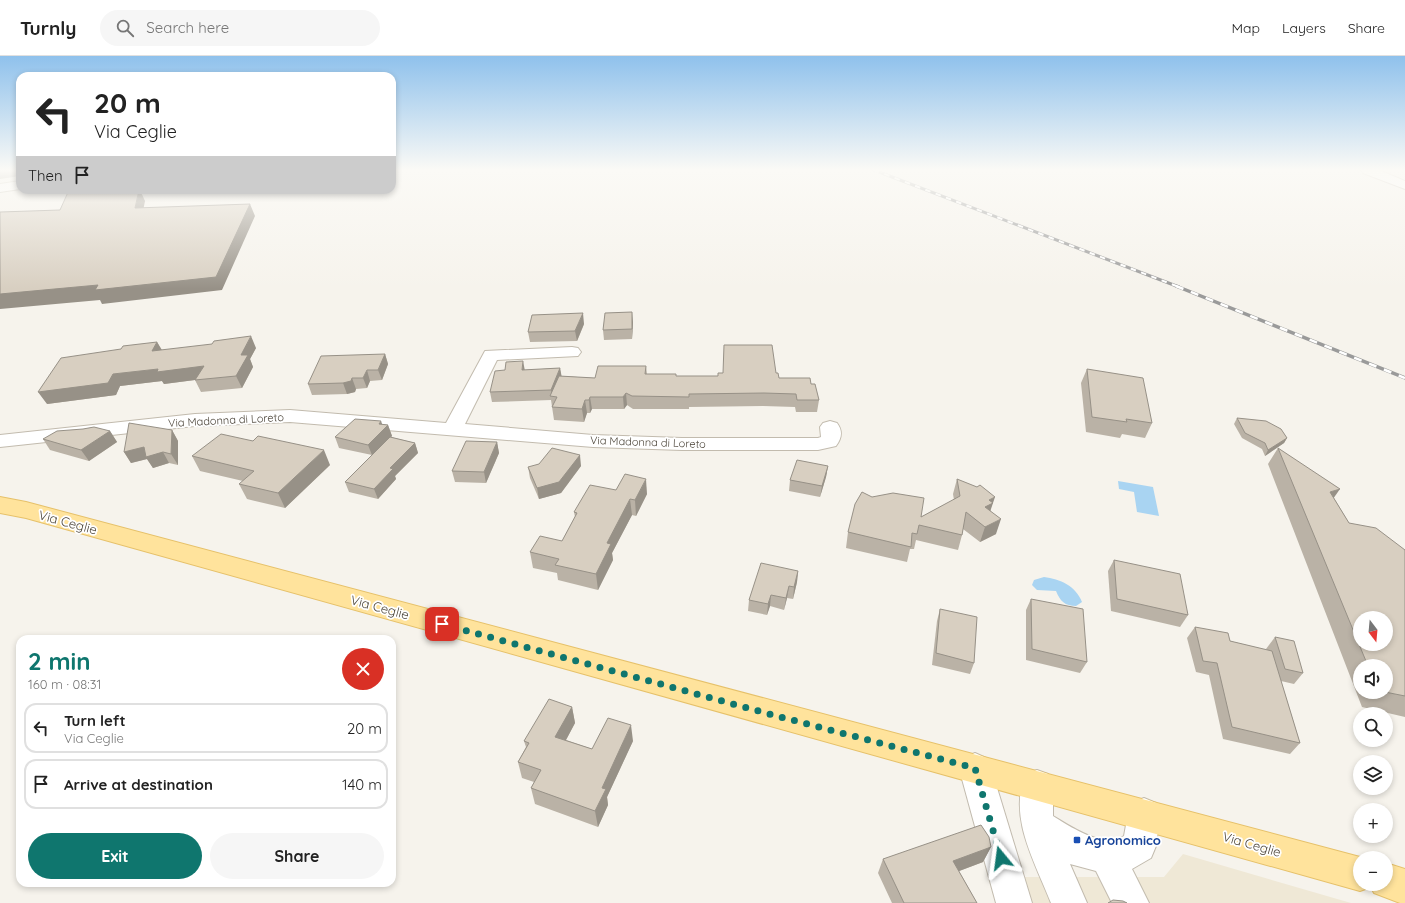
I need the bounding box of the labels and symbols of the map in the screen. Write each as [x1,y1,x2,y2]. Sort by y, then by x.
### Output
street label: Via Madonna di Loreto [168,410,285,430]
street label: Via Madonna di Loreto [590,433,706,451]
street label: Via Ceglie [37,507,99,537]
street label: Via Ceglie [349,592,411,622]
pin [425,607,459,641]
north arrow [1353,611,1393,651]
street label: Via Ceglie [1221,828,1283,860]
place label: Agronomico [1085,832,1161,848]
marker: Agronomico [1072,835,1082,845]
position arrow [980,837,1022,879]

